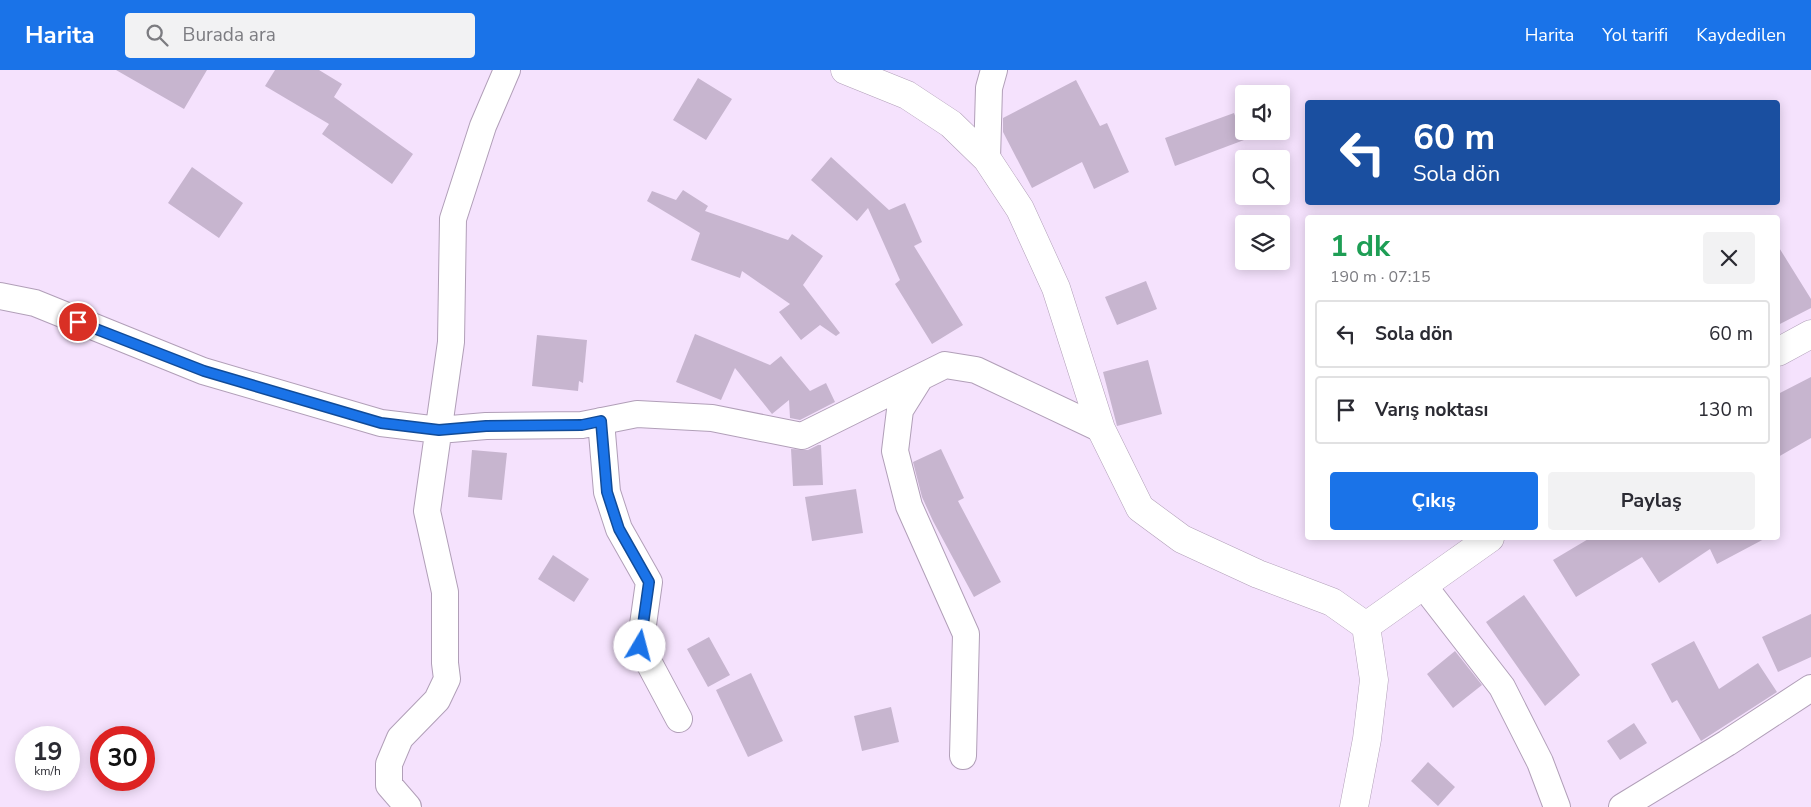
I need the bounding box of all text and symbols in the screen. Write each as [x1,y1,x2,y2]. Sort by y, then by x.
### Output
search box [125,13,475,58]
text: Harita [25,19,95,51]
icon: search [143,21,171,49]
text: Burada ara [183,22,276,48]
text: Harita [1525,23,1574,47]
text: Yol tarifi [1602,23,1668,47]
text: Kaydedilen [1696,23,1786,47]
map controls [1235,85,1290,270]
button: sound [1235,85,1290,140]
text: 60 m [1413,114,1495,161]
icon: left [1330,120,1395,185]
button: search [1235,150,1290,205]
text: Sola dön [1413,159,1500,189]
button: layers [1235,215,1290,270]
text: 1 dk [1330,226,1390,267]
button: close [1703,232,1755,284]
text: 190 m · 07:15 [1330,266,1431,288]
pin [57,301,99,343]
icon: arrive [64,308,92,336]
icon: left [1332,320,1360,348]
text: Sola dön [1375,321,1453,347]
text: 60 m [1709,321,1753,347]
icon: arrive [1332,396,1360,424]
text: Varış noktası [1375,397,1488,423]
text: 130 m [1698,397,1753,423]
button: Çıkış [1330,472,1538,530]
button: Paylaş [1548,472,1755,530]
position arrow [613,619,665,671]
speed limit sign: 30 [90,726,155,791]
text: 19 [32,735,63,769]
text: km/h [34,763,61,779]

